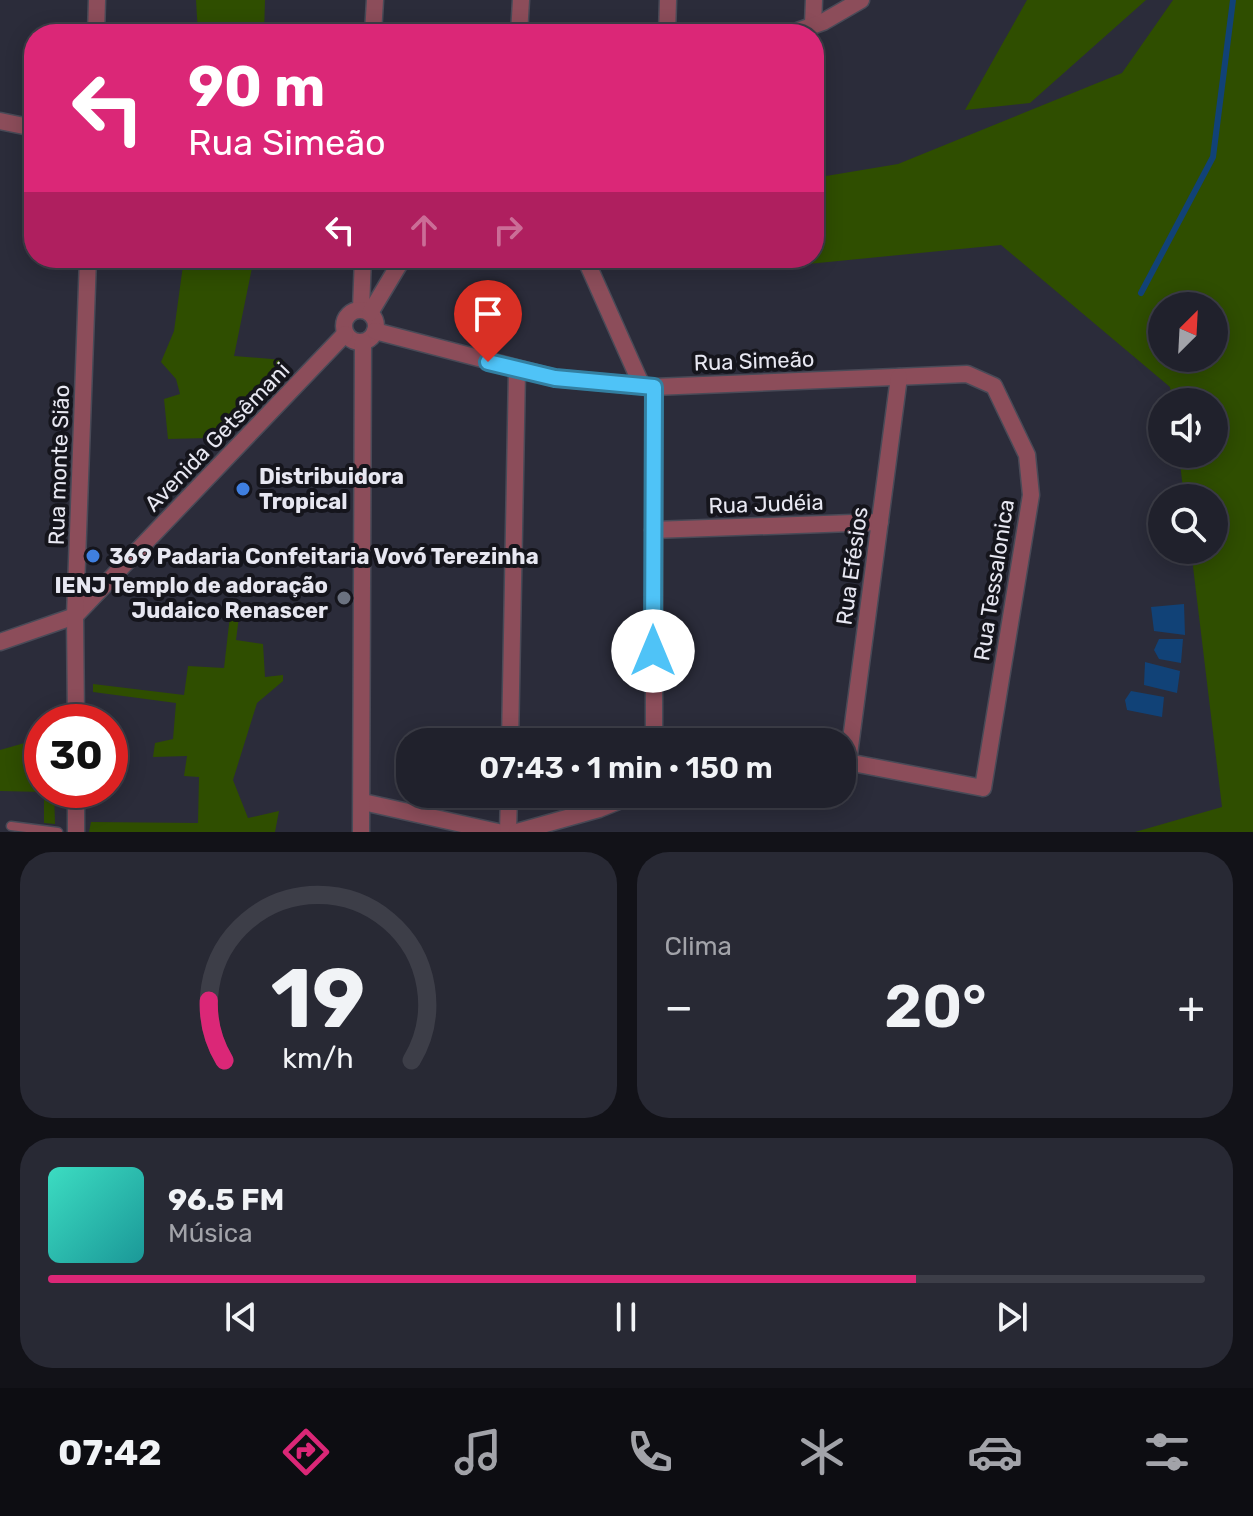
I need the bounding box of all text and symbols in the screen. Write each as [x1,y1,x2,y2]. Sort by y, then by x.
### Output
text: 90 m [188,54,325,120]
icon: left [56,56,160,160]
text: Rua Simeão [188,121,386,164]
icon: left [318,208,362,252]
icon: ahead [402,208,446,252]
icon: right [486,208,530,252]
pin [454,280,522,362]
icon: arrive [466,292,510,336]
north arrow [1148,292,1228,372]
map controls [1148,292,1228,564]
street label: Rua Simeão [693,345,815,377]
street label: Avenida Getsêmani [139,357,295,517]
street label: Rua monte Sião [43,384,75,546]
button: sound [1148,388,1228,468]
place label: Distribuidora Tropical [259,463,404,515]
marker: Distribuidora Tropical [234,480,252,498]
button: search [1148,484,1228,564]
street label: Rua Judéia [708,488,824,520]
street label: Rua Tessalonica [968,497,1020,663]
street label: Rua Efésios [830,505,874,627]
place label: 369 Padaria Confeitaria Vovó Terezinha [109,543,539,570]
marker: 369 Padaria Confeitaria Vovó Terezinha [84,547,102,565]
place label: IENJ Templo de adoração Judaico Renascer [54,572,328,624]
marker: IENJ Templo de adoração Judaico Renascer [335,589,353,607]
position arrow [611,609,695,693]
speed limit sign: 30 [24,704,128,808]
text: 07:43 · 1 min · 150 m [479,750,773,786]
text: Clima [665,931,732,962]
text: 19 [271,949,366,1048]
text: 20° [884,971,987,1042]
text: − [665,981,693,1033]
text: + [1178,981,1205,1033]
text: km/h [283,1041,354,1075]
text: 96.5 FM [168,1182,284,1218]
text: Música [168,1218,253,1249]
icon: previous [219,1295,263,1339]
icon: pause [604,1295,648,1339]
icon: next [990,1295,1034,1339]
icon: directions [278,1424,334,1480]
icon: music [450,1424,506,1480]
icon: phone [622,1424,678,1480]
icon: climate [794,1424,850,1480]
icon: car [967,1424,1023,1480]
icon: filters [1139,1424,1195,1480]
text: 07:42 [58,1431,162,1474]

